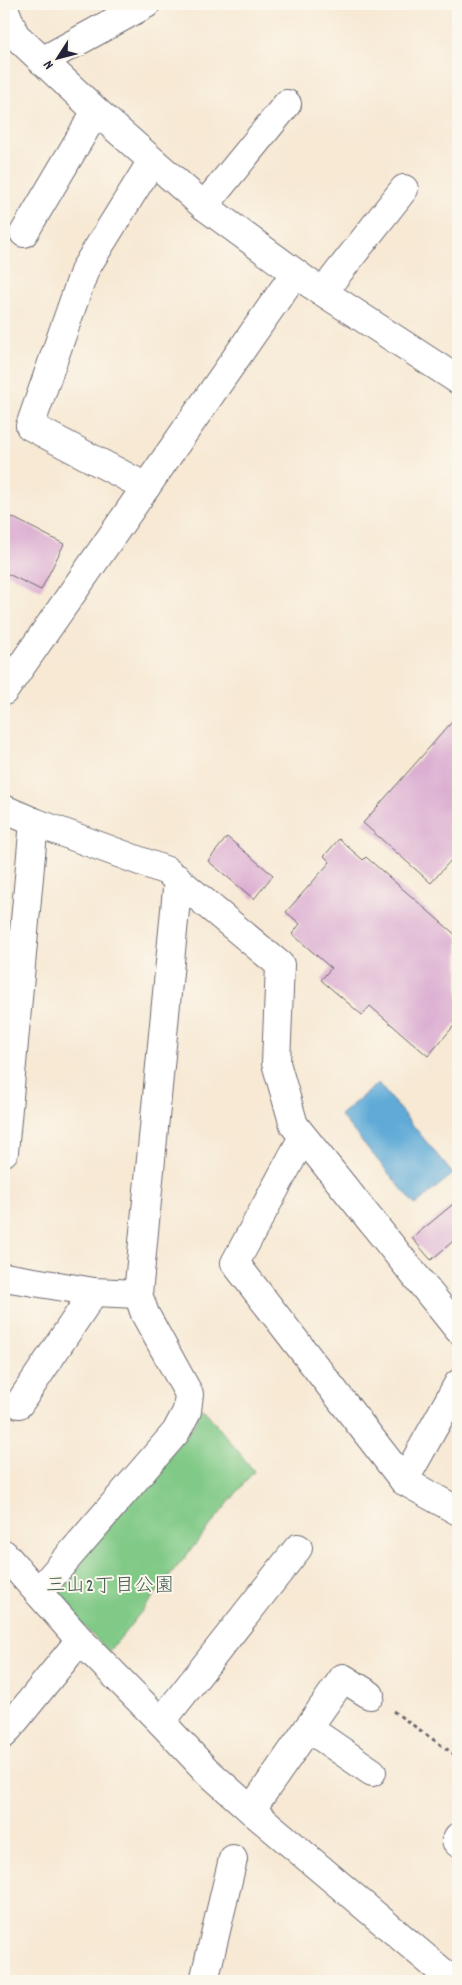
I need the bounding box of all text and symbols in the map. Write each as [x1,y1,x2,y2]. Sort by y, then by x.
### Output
north arrow [32,32,82,82]
text: N [39,56,59,73]
park label: 三山2丁目公園 [46,1573,174,1601]

